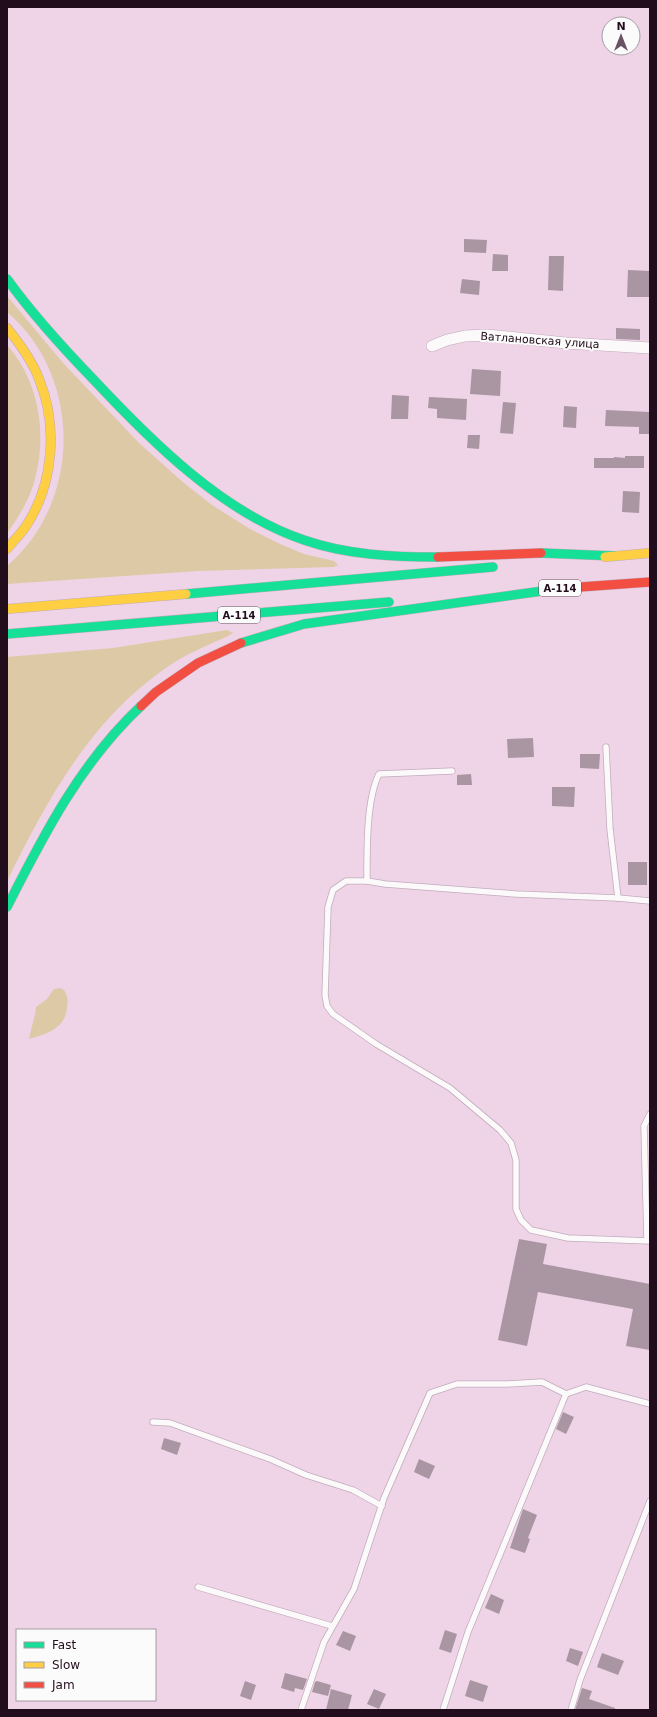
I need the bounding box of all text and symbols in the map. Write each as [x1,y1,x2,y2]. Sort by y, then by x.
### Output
north arrow [601,16,641,56]
text: N [616,20,626,33]
street label: Ватлановская улица [480,330,600,351]
road number: А-114 [539,580,581,596]
road number: А-114 [218,607,260,623]
legend [16,1629,156,1701]
text: Fast [52,1638,76,1652]
text: Slow [52,1658,80,1672]
text: Jam [51,1678,75,1692]

